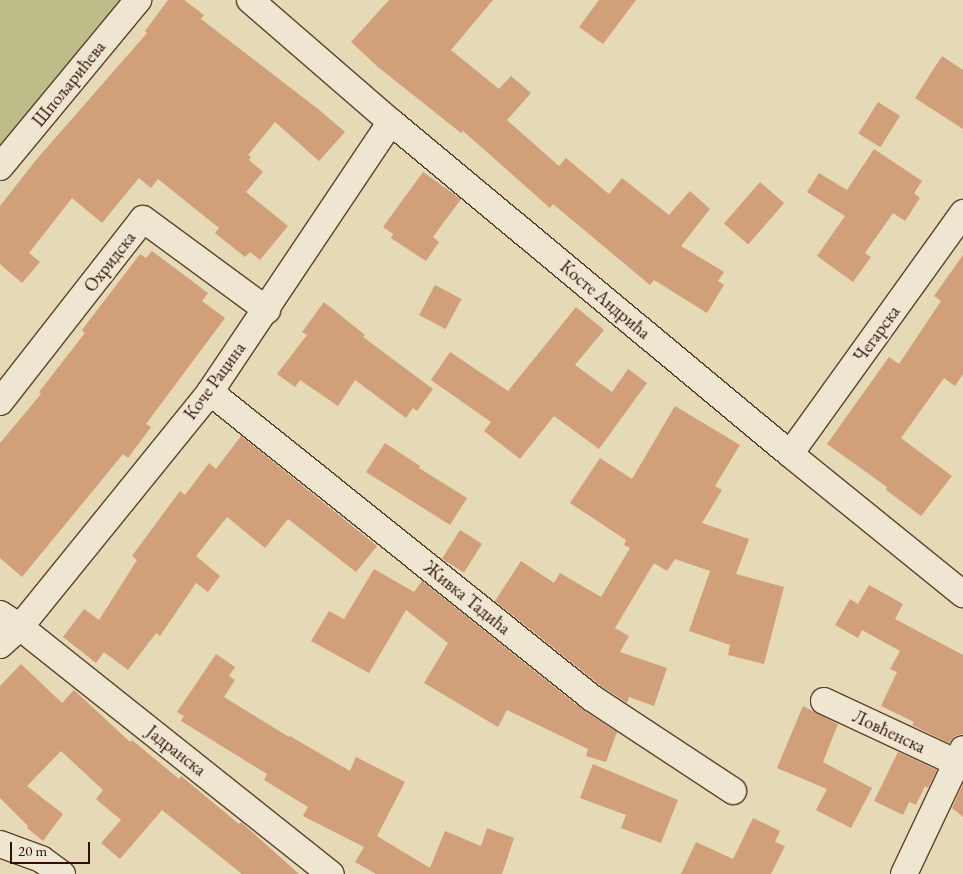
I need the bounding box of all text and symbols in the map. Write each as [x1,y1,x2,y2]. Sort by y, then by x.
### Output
street label: Шпољарићева [28,37,110,131]
street label: Охридска [80,227,140,297]
street label: Косте Андрића [555,256,655,344]
street label: Чегарска [849,301,905,367]
street label: Коче Рацина [180,338,250,424]
street label: Живка Тадића [419,556,515,640]
street label: Ловћенска [849,706,929,758]
street label: Јадранска [142,721,210,781]
scale bar [12,832,92,864]
text: 20 m [18,841,47,860]

